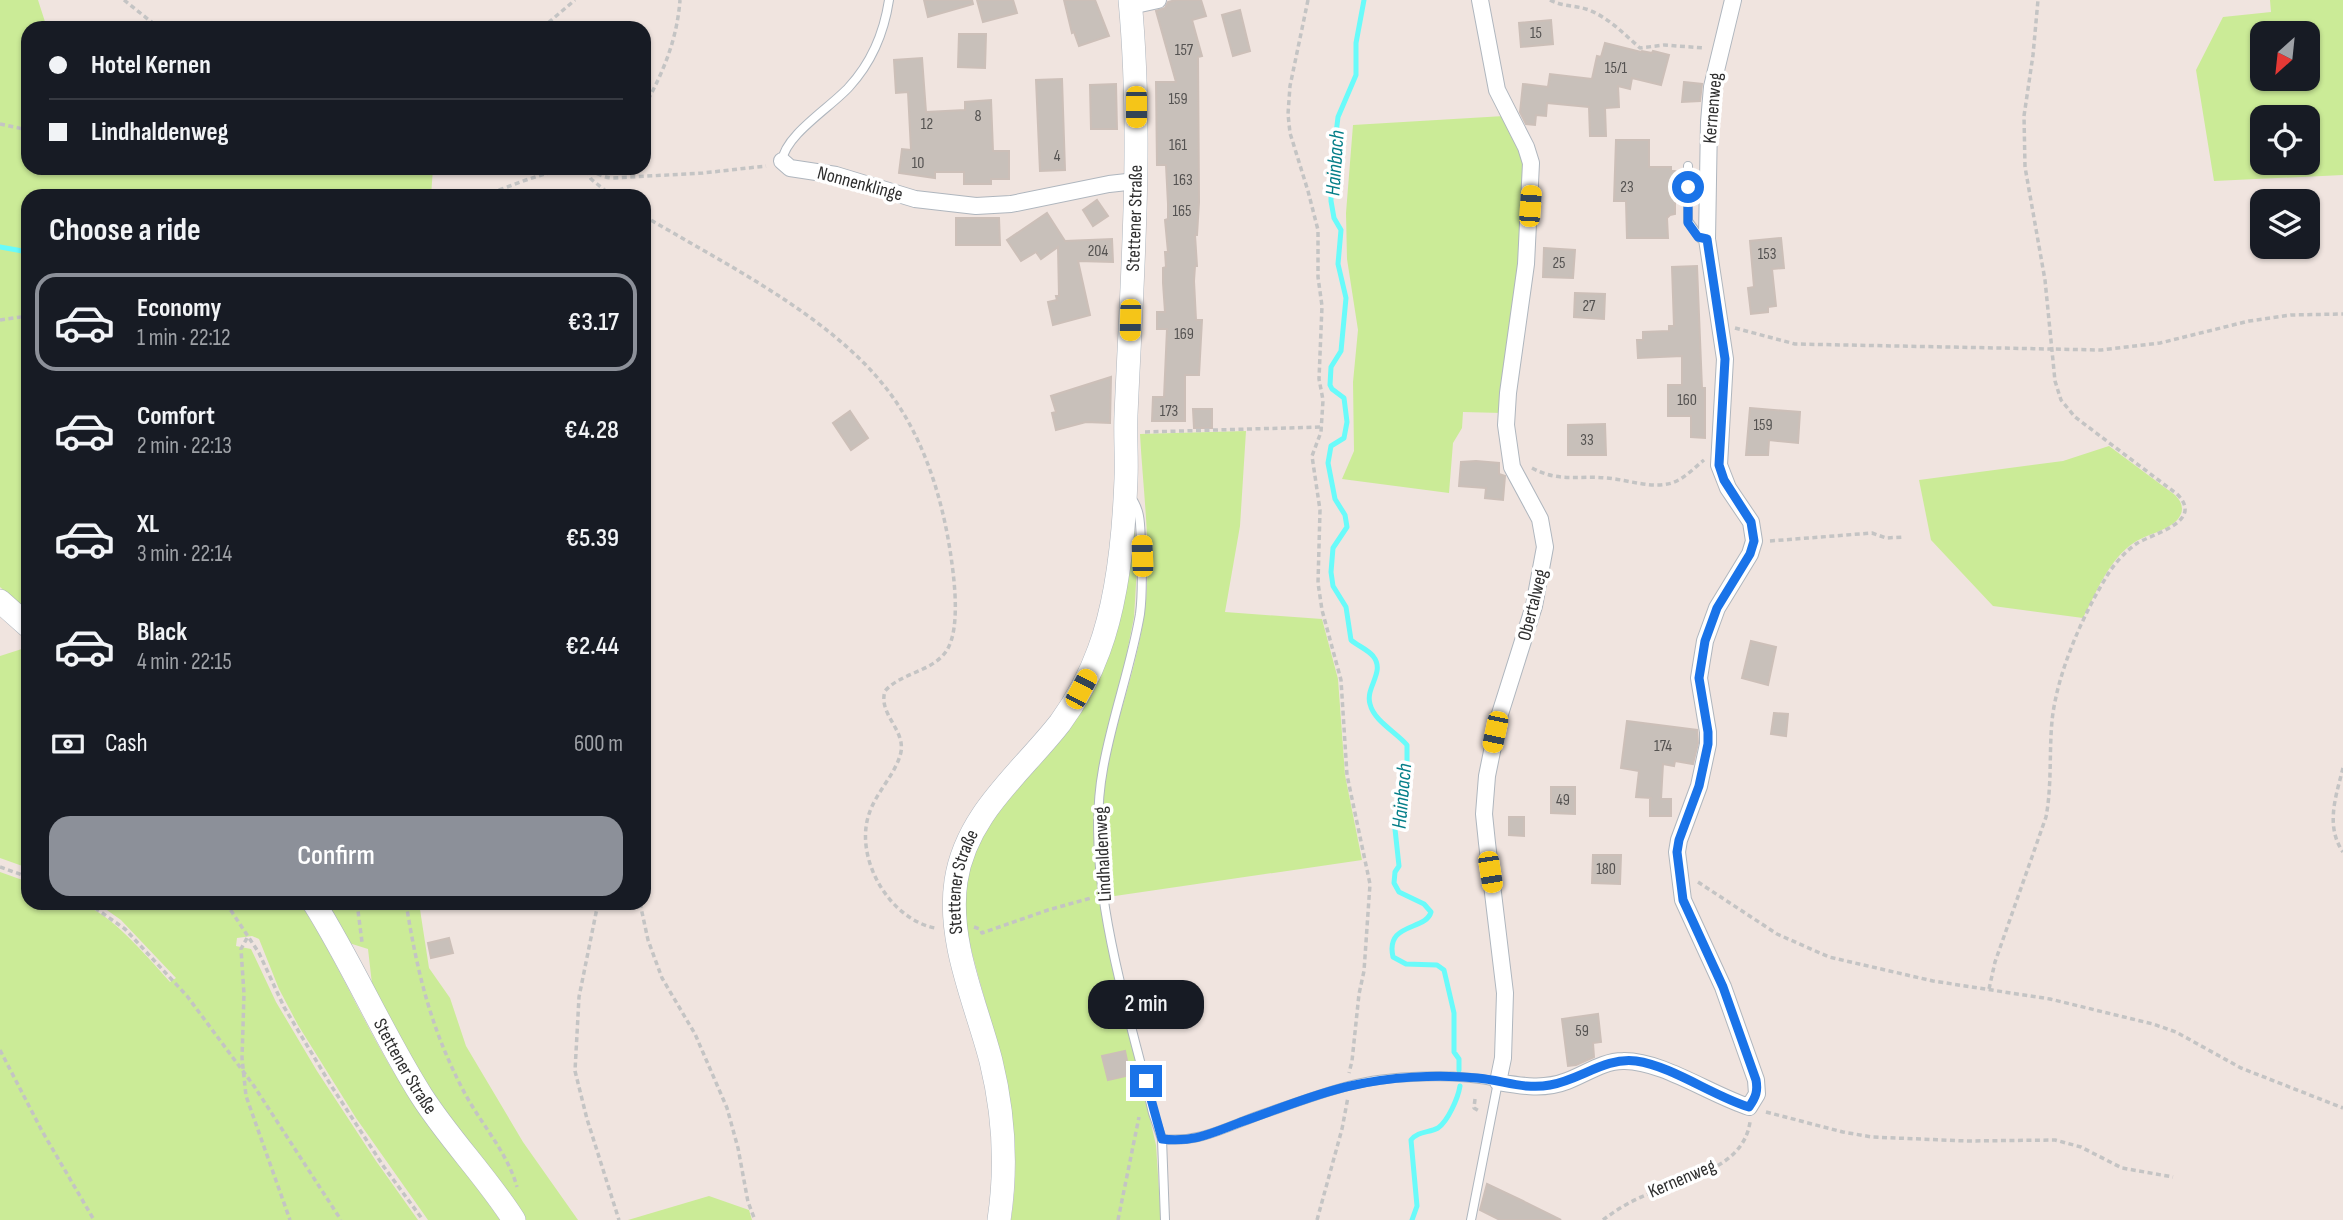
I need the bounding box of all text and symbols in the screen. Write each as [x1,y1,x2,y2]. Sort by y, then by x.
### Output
north arrow [2250,21,2320,91]
map controls [2250,21,2320,259]
house number: 15 [1530,24,1542,43]
house number: 157 [1175,41,1194,60]
text: Hotel Kernen [91,50,211,81]
house number: 15/1 [1605,59,1628,78]
street label: Kernenweg [1698,71,1728,144]
car [1126,86,1147,128]
house number: 159 [1168,90,1188,109]
button: locate [2250,105,2320,175]
house number: 8 [974,107,982,126]
house number: 12 [921,115,933,134]
text: Lindhaldenweg [91,117,228,148]
water label: Hainbach [1320,129,1350,197]
house number: 161 [1169,136,1187,155]
house number: 4 [1054,147,1061,166]
house number: 10 [912,154,924,173]
street label: Nonnenklinge [815,162,905,206]
street label: Stettener Straße [1121,165,1147,272]
house number: 163 [1173,171,1193,190]
route start [1672,171,1704,203]
house number: 23 [1620,178,1634,197]
car [1519,184,1542,228]
button: layers [2250,189,2320,259]
house number: 165 [1172,202,1192,221]
text: Choose a ride [49,211,201,250]
house number: 204 [1088,242,1109,261]
house number: 153 [1758,245,1776,264]
house number: 25 [1552,254,1566,273]
icon: car [53,291,116,354]
text: Economy [137,293,221,324]
house number: 27 [1582,297,1596,316]
car [1120,299,1141,341]
text: €3.17 [568,307,619,338]
text: 1 min · 22:12 [137,324,231,352]
house number: 169 [1174,325,1194,344]
house number: 160 [1677,391,1697,410]
icon: car [53,399,116,462]
text: Comfort [137,401,215,432]
house number: 173 [1160,402,1178,421]
text: €4.28 [564,415,619,446]
house number: 159 [1753,416,1773,435]
house number: 33 [1580,431,1594,450]
text: 2 min · 22:13 [137,432,232,460]
icon: car [53,507,116,570]
text: XL [137,509,159,540]
text: €5.39 [566,523,619,554]
car [1131,535,1154,577]
text: 3 min · 22:14 [137,540,232,568]
street label: Obertalweg [1513,566,1553,643]
icon: car [53,615,116,678]
text: Black [137,617,187,648]
text: €2.44 [565,631,619,662]
text: 4 min · 22:15 [137,648,232,676]
car [1062,666,1101,712]
car [1481,709,1510,755]
icon: cash [49,725,87,763]
text: Cash [105,728,148,759]
text: 600 m [574,730,623,758]
house number: 174 [1654,737,1672,756]
water label: Hainbach [1387,762,1417,830]
house number: 49 [1556,791,1570,810]
street label: Lindhaldenweg [1089,806,1117,902]
button: Confirm [49,816,623,896]
street label: Stettener Straße [943,826,983,936]
car [1477,850,1504,894]
house number: 180 [1596,860,1616,879]
callout: 2 min [1088,979,1204,1028]
text: 2 min [1124,990,1168,1018]
street label: Stettener Straße [368,1015,442,1119]
house number: 59 [1575,1022,1589,1041]
route end [1130,1065,1162,1097]
street label: Kernenweg [1645,1154,1720,1203]

